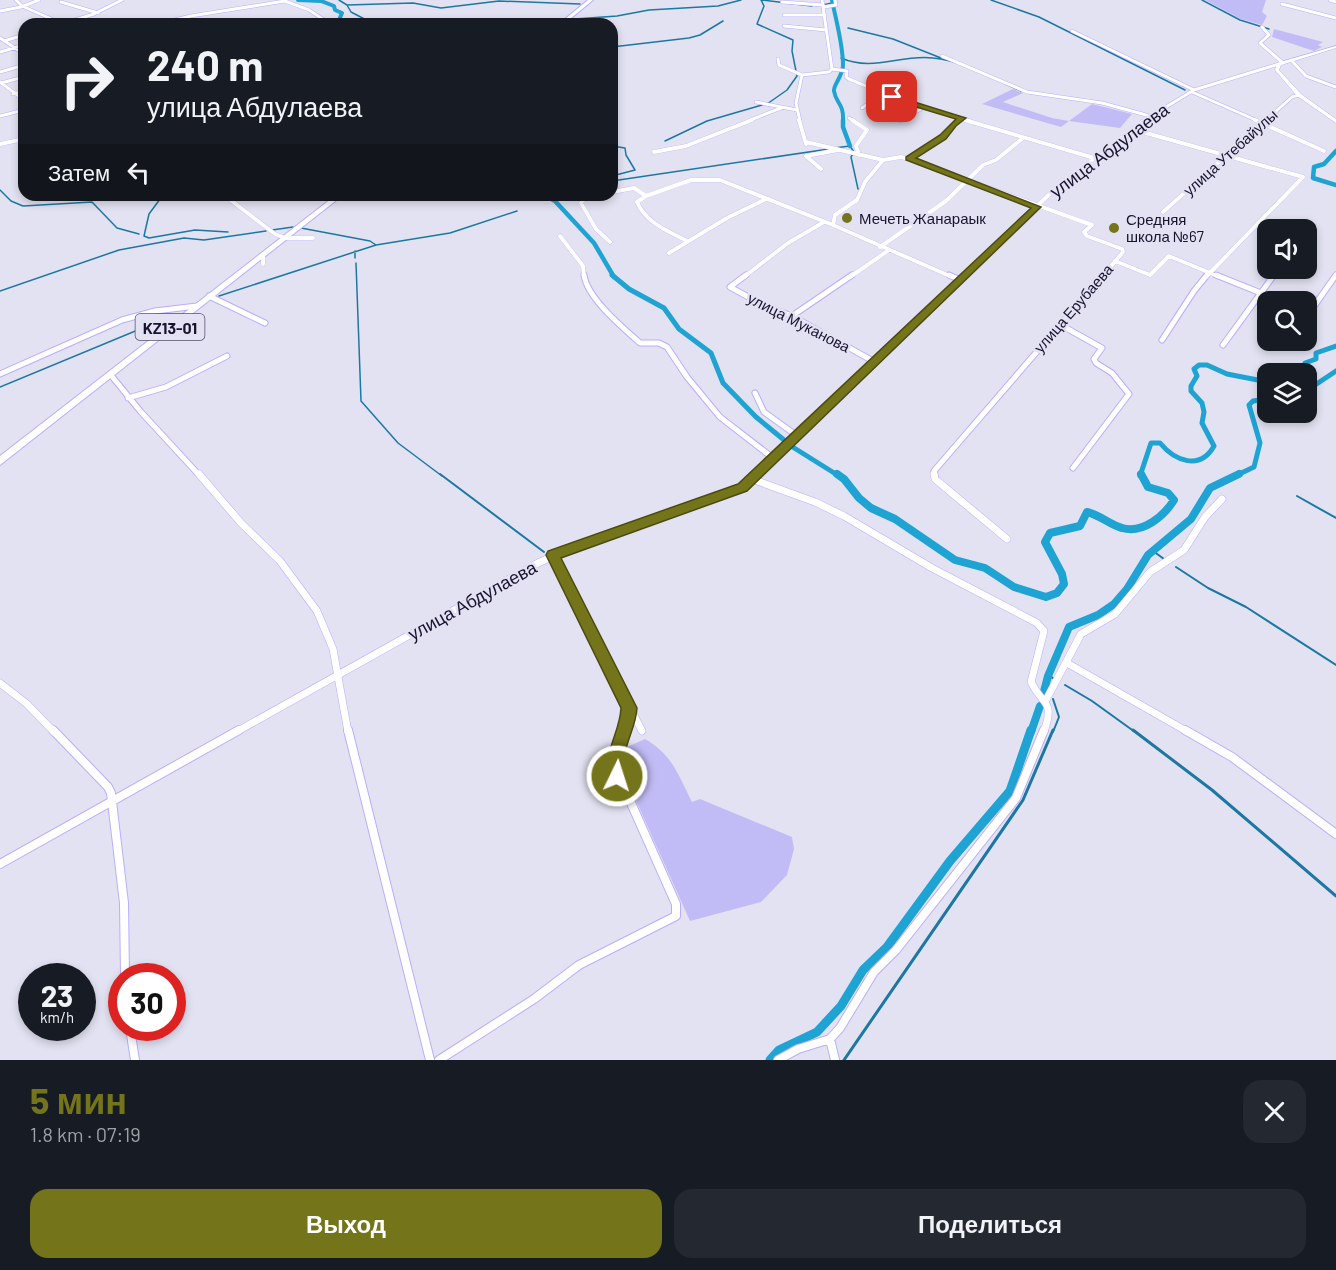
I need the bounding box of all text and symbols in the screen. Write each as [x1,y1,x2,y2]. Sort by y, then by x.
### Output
text: 240 m [147,39,263,89]
icon: right [48,42,126,120]
pin [866,71,917,122]
icon: arrive [875,80,908,113]
text: улица Абдулаева [147,90,362,122]
street label: улица Абдулаева [1045,97,1174,202]
street label: улица Утебайулы [1179,105,1281,199]
icon: left [122,156,155,189]
text: Затем [48,159,110,185]
place label: Мечеть Жанараык [859,209,986,227]
place label: Средняя школа №67 [1126,210,1204,245]
marker: Мечеть Жанараык [840,211,854,225]
map controls [1257,219,1317,423]
button: sound [1257,219,1317,279]
marker: Средняя школа №67 [1107,221,1121,235]
street label: улица Ерубаева [1030,260,1117,356]
street label: улица Муканова [745,288,854,356]
button: search [1257,291,1317,351]
road number: KZ13-01 [136,314,204,340]
button: layers [1257,363,1317,423]
street label: улица Абдулаева [404,555,541,644]
position arrow [585,744,649,808]
speed limit sign: 30 [108,963,186,1041]
text: 23 [41,977,73,1013]
text: km/h [40,1008,74,1026]
text: 5 мин [30,1078,127,1121]
button: close [1243,1080,1306,1143]
text: 1.8 km · 07:19 [30,1122,141,1146]
button: Выход [30,1189,662,1258]
button: Поделиться [674,1189,1306,1258]

